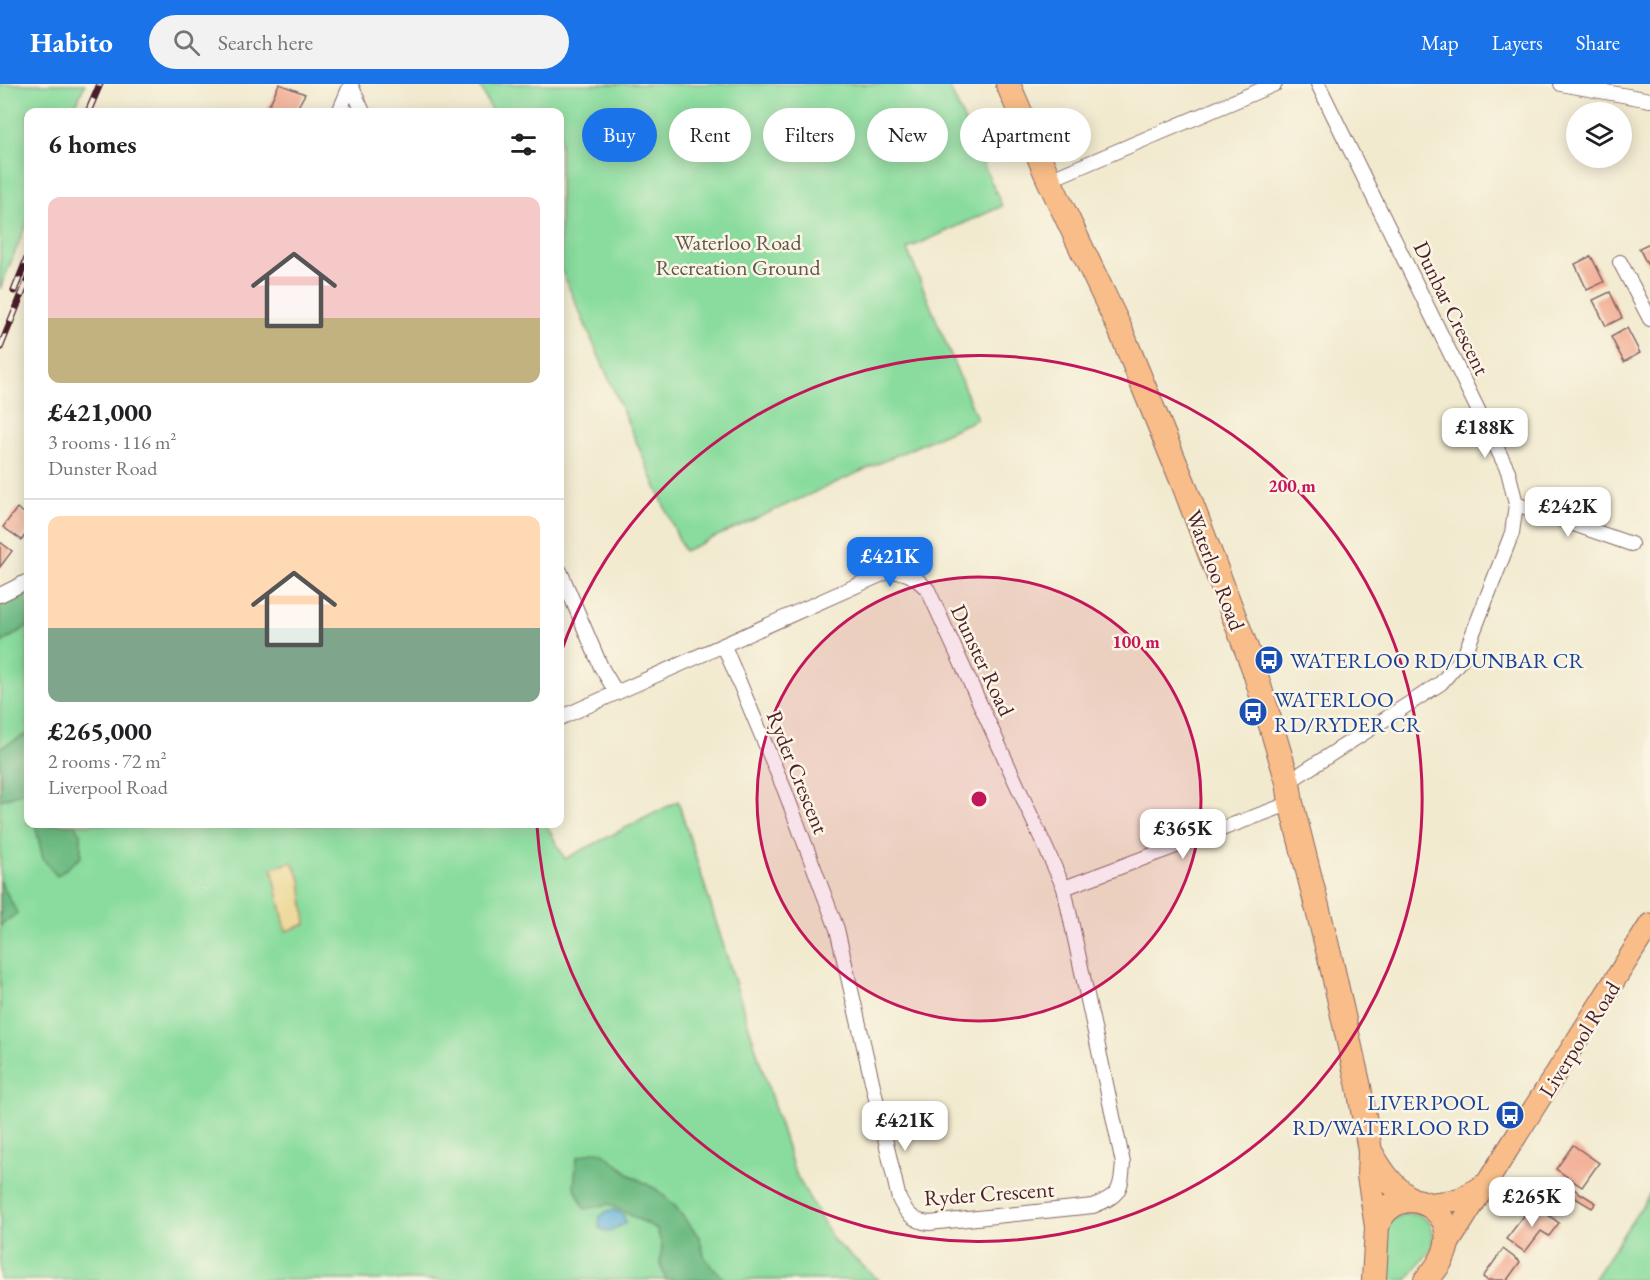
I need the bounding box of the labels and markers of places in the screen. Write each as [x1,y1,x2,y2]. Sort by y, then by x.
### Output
pin: £188K [1443,408,1527,459]
pin: £242K [1526,487,1610,538]
pin: £421K [848,537,932,588]
bus stop icon: WATERLOO RD/DUNBAR CR [1253,644,1285,676]
place label: WATERLOO RD/DUNBAR CR [1290,646,1584,675]
place label: WATERLOO RD/RYDER CR [1274,685,1422,739]
bus stop icon: WATERLOO RD/RYDER CR [1237,696,1269,728]
centre of rings [969,789,989,809]
pin: £365K [1141,809,1225,860]
place label: LIVERPOOL RD/WATERLOO RD [1292,1088,1489,1142]
bus stop icon: LIVERPOOL RD/WATERLOO RD [1494,1099,1526,1131]
pin: £421K [863,1101,947,1152]
pin: £265K [1490,1177,1574,1228]

